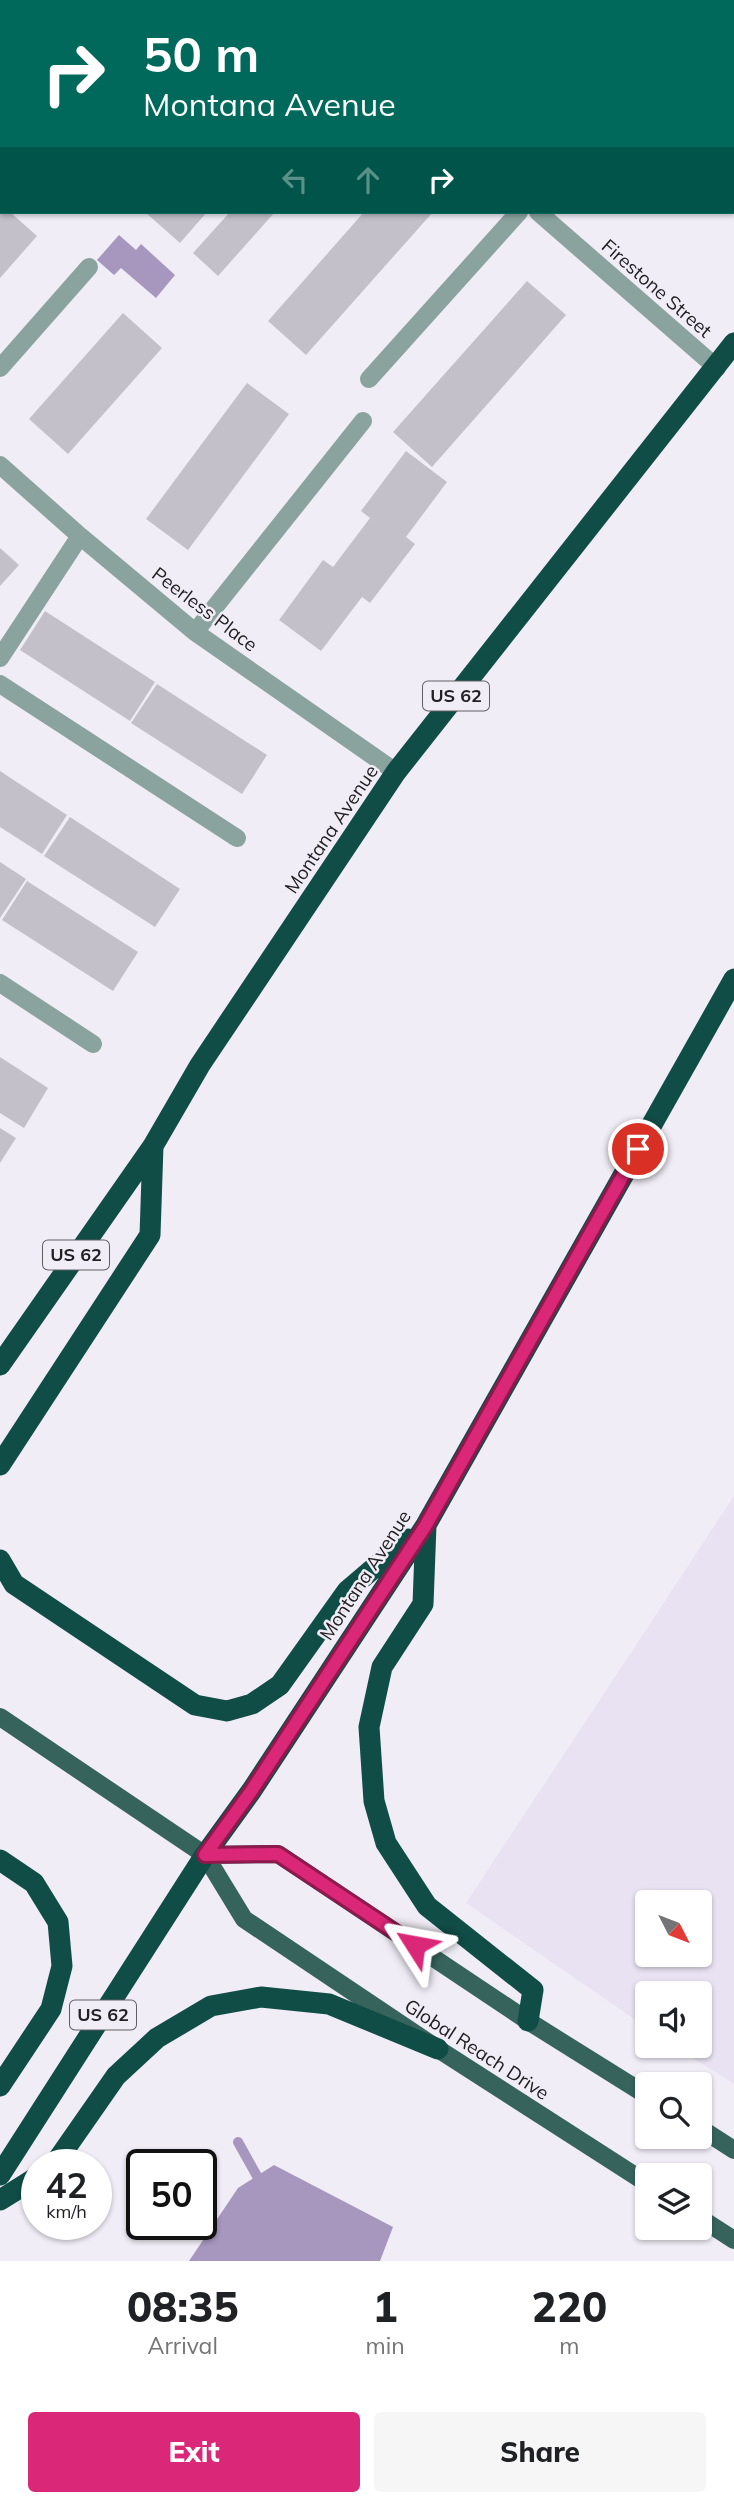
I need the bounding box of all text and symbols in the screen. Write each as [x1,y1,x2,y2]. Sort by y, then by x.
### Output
text: 50 m [143,23,259,84]
icon: right [28,28,119,119]
text: Montana Avenue [143,84,396,124]
icon: left [276,161,314,199]
icon: ahead [349,161,387,199]
icon: right [422,161,460,199]
street label: Firestone Street [597,234,717,343]
street label: Peerless Place [147,561,263,657]
road number: US 62 [423,682,489,710]
street label: Montana Avenue [279,760,383,898]
pin [608,1119,668,1179]
icon: arrive [619,1130,657,1168]
road number: US 62 [43,1240,109,1270]
street label: Montana Avenue [314,1506,416,1644]
north arrow [635,1890,712,1967]
map controls [635,1890,712,2240]
position arrow [378,1908,452,1982]
button: sound [635,1981,712,2058]
street label: Global Reach Drive [400,1993,554,2105]
road number: US 62 [70,2000,136,2029]
button: search [635,2072,712,2149]
speed limit sign: 50 [126,2149,217,2240]
text: 42 [45,2163,88,2207]
button: layers [635,2163,712,2240]
text: km/h [46,2200,87,2223]
text: 08:35 [127,2280,239,2333]
text: 1 [372,2280,398,2333]
text: 220 [532,2280,607,2333]
text: Arrival [148,2331,218,2360]
text: min [365,2331,405,2360]
text: m [559,2331,579,2360]
button: Exit [28,2412,360,2492]
button: Share [374,2412,706,2492]

